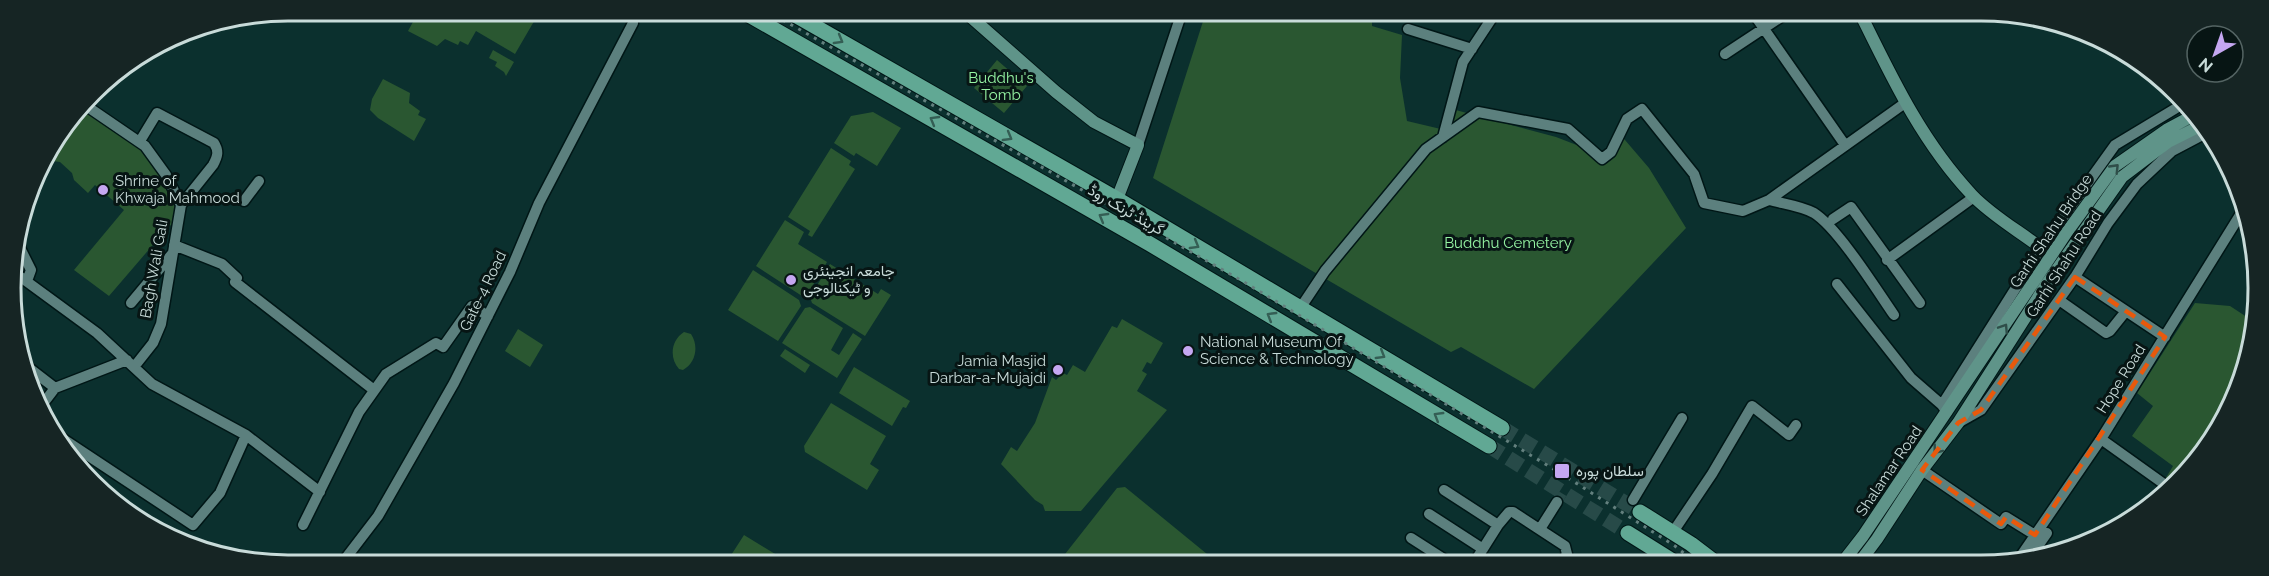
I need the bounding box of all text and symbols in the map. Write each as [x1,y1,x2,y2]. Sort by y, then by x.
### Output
north arrow [2185,24,2245,84]
one-way arrow [832,33,843,44]
text: N [2195,54,2216,76]
park label: Buddhu's Tomb [968,69,1034,104]
one-way arrow [929,116,940,128]
one-way arrow [1002,130,1012,141]
one-way arrow [2108,164,2119,174]
street label: Garhi Shahu Bridge [2006,170,2096,291]
place label: Shrine of Khwaja Mahmood [115,172,240,207]
street label: گرینڈ ٹرنک روڈ [1085,181,1167,239]
marker: Shrine of Khwaja Mahmood [96,183,110,197]
street label: Garhi Shahu Road [2023,207,2105,321]
one-way arrow [1099,213,1109,224]
street label: Bagh Wali Gali [136,218,172,320]
park label: Buddhu Cemetery [1444,234,1572,252]
one-way arrow [1189,237,1199,249]
street label: Gate-4 Road [456,248,510,334]
place label: جامعہ انجینئری و ٹیکنالوجی [803,262,895,298]
marker: جامعہ انجینئری و ٹیکنالوجی [784,273,798,287]
one-way arrow [1267,312,1277,323]
one-way arrow [1997,324,2008,335]
place label: National Museum Of Science & Technology [1200,333,1354,368]
street label: Hope Road [2093,341,2149,417]
marker: National Museum Of Science & Technology [1181,344,1195,358]
one-way arrow [1375,348,1385,360]
place label: Jamia Masjid Darbar-a-Mujajdi [929,352,1046,387]
marker: Jamia Masjid Darbar-a-Mujajdi [1051,363,1065,377]
one-way arrow [1434,412,1444,423]
street label: Shalamar Road [1852,422,1926,520]
one-way arrow [1934,443,1945,454]
marker: سلطان پورہ [1553,462,1571,480]
place label: سلطان پورہ [1576,462,1644,481]

